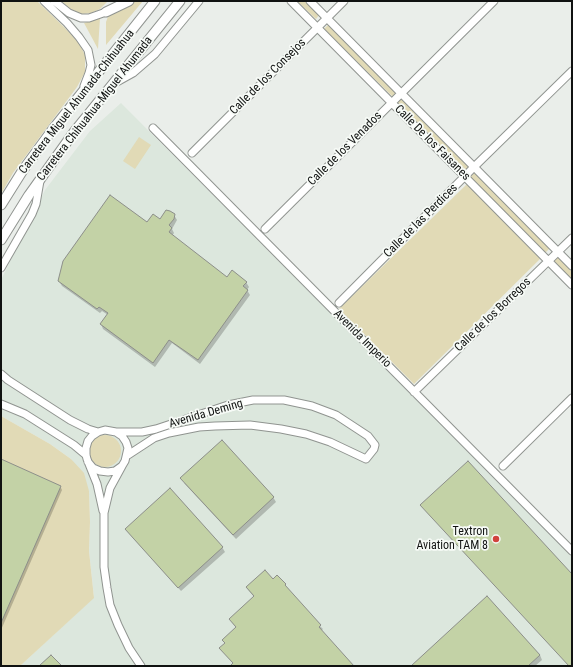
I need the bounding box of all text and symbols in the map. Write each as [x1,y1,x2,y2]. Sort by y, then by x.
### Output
street label: Carretera Miguel Ahumada-Chihuahua [16,27,138,177]
street label: Carretera Chihuahua-Miguel Ahumada [34,34,156,184]
street label: Calle de los Consejos [227,36,309,118]
street label: Calle De los Faisanes [391,102,473,184]
street label: Calle de los Venados [305,109,385,189]
street label: Calle de las Perdices [381,181,461,261]
street label: Calle de los Borregos [452,275,534,355]
street label: Avenida Imperio [330,307,394,371]
street label: Avenida Deming [167,397,245,431]
place label: Textron Aviation TAM 8 [416,525,488,553]
marker: Textron Aviation TAM 8 [491,534,501,544]

